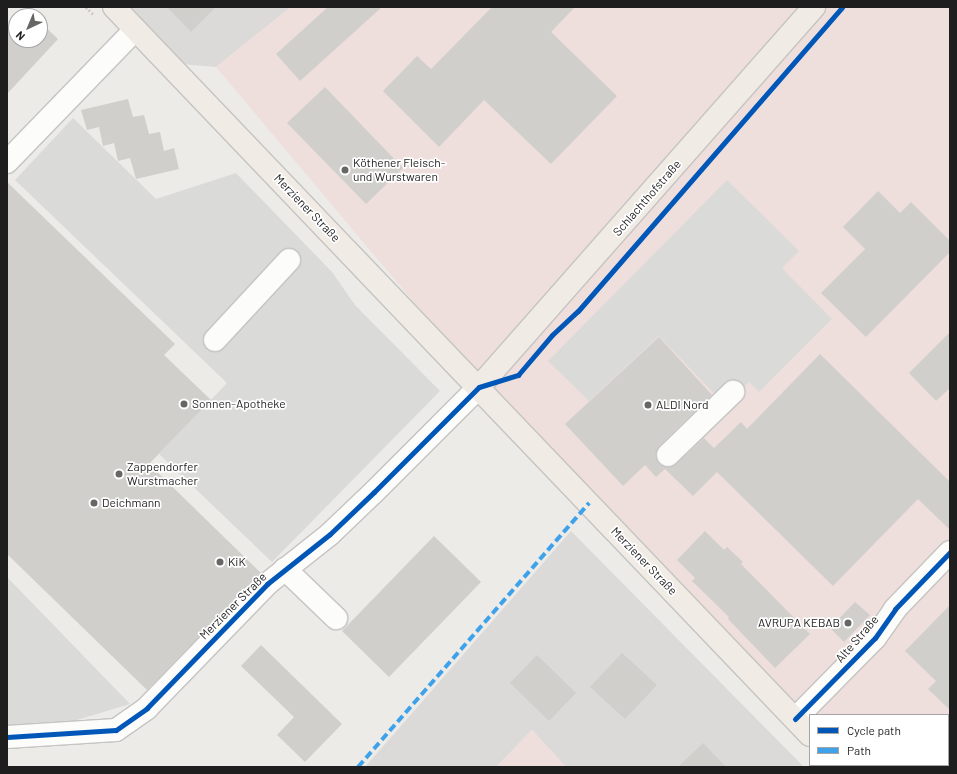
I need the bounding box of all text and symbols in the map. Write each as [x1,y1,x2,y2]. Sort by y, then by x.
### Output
north arrow [8,8,48,48]
text: N [13,29,27,43]
place label: Köthener Fleisch- und Wurstwaren [353,156,445,184]
street label: Schlachthofstraße [610,157,684,239]
marker: Köthener Fleisch- und Wurstwaren [340,165,350,175]
street label: Merziener Straße [271,171,343,245]
place label: Sonnen-Apotheke [192,397,286,411]
place label: ALDI Nord [656,398,709,412]
marker: Sonnen-Apotheke [179,399,189,409]
marker: ALDI Nord [643,400,653,410]
place label: Zappendorfer Wurstmacher [127,460,198,488]
marker: Zappendorfer Wurstmacher [114,469,124,479]
place label: Deichmann [102,496,161,510]
marker: Deichmann [89,498,99,508]
street label: Merziener Straße [608,524,680,598]
place label: KiK [228,555,246,569]
marker: KiK [215,557,225,567]
street label: Merziener Straße [197,570,269,642]
street label: Alte Straße [833,612,881,666]
place label: AVRUPA KEBAB [758,616,840,630]
marker: AVRUPA KEBAB [843,618,853,628]
legend [809,714,949,766]
text: Cycle path [847,723,901,737]
text: Path [847,743,871,757]

